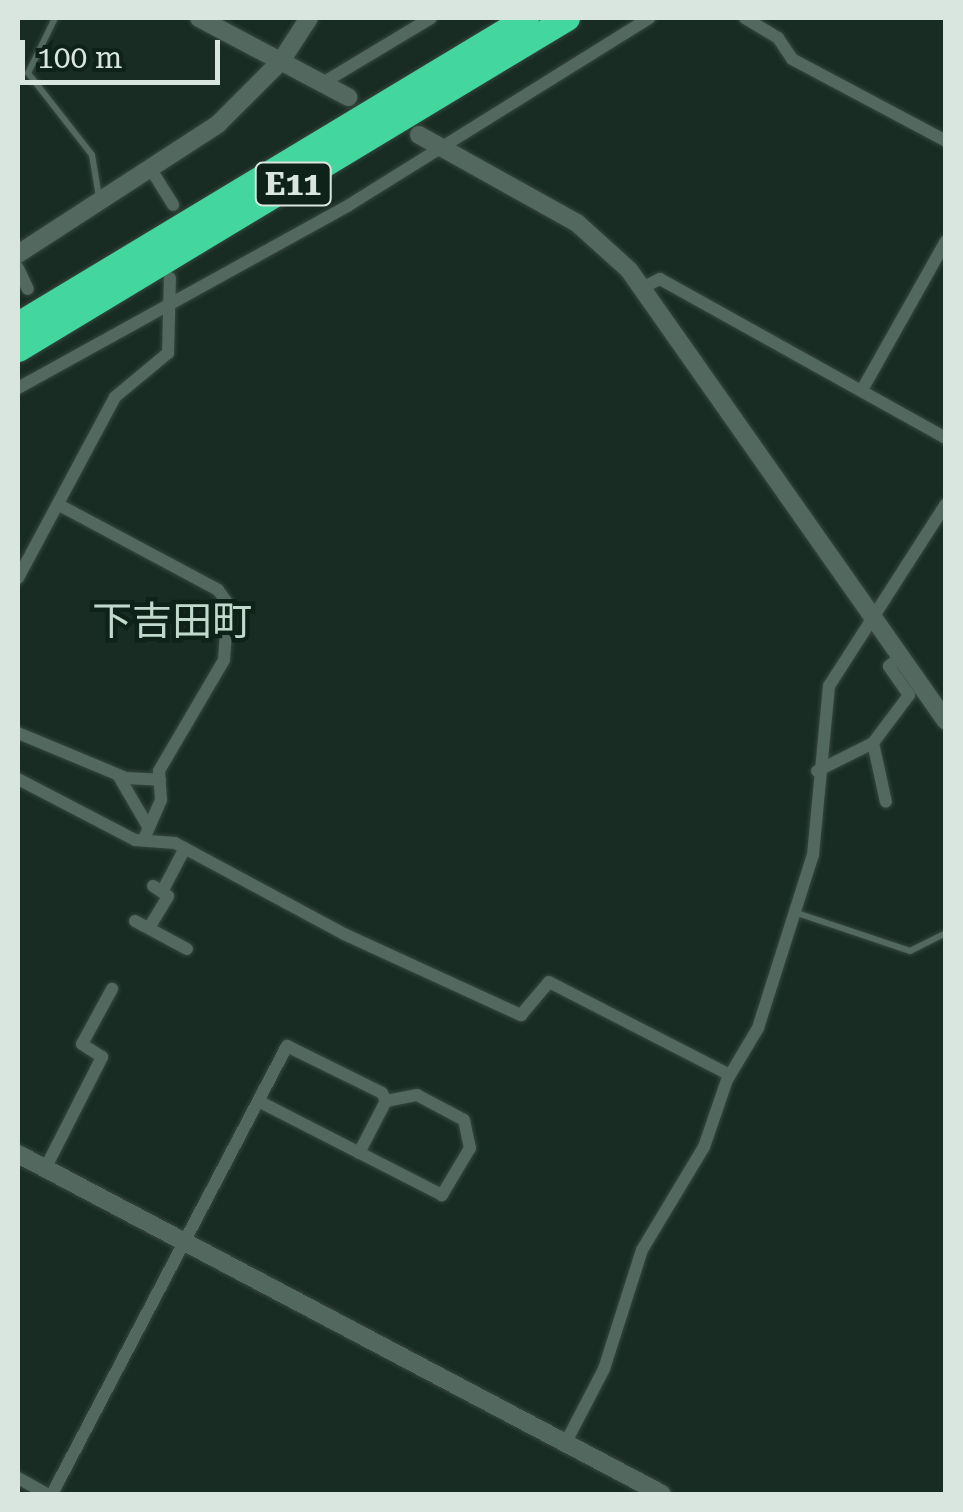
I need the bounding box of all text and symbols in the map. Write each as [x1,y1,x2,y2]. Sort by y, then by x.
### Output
scale bar [25,20,225,82]
text: 100 m [37,40,122,75]
road number: E11 [253,157,333,211]
district label: 下吉田町 [92,598,252,646]

